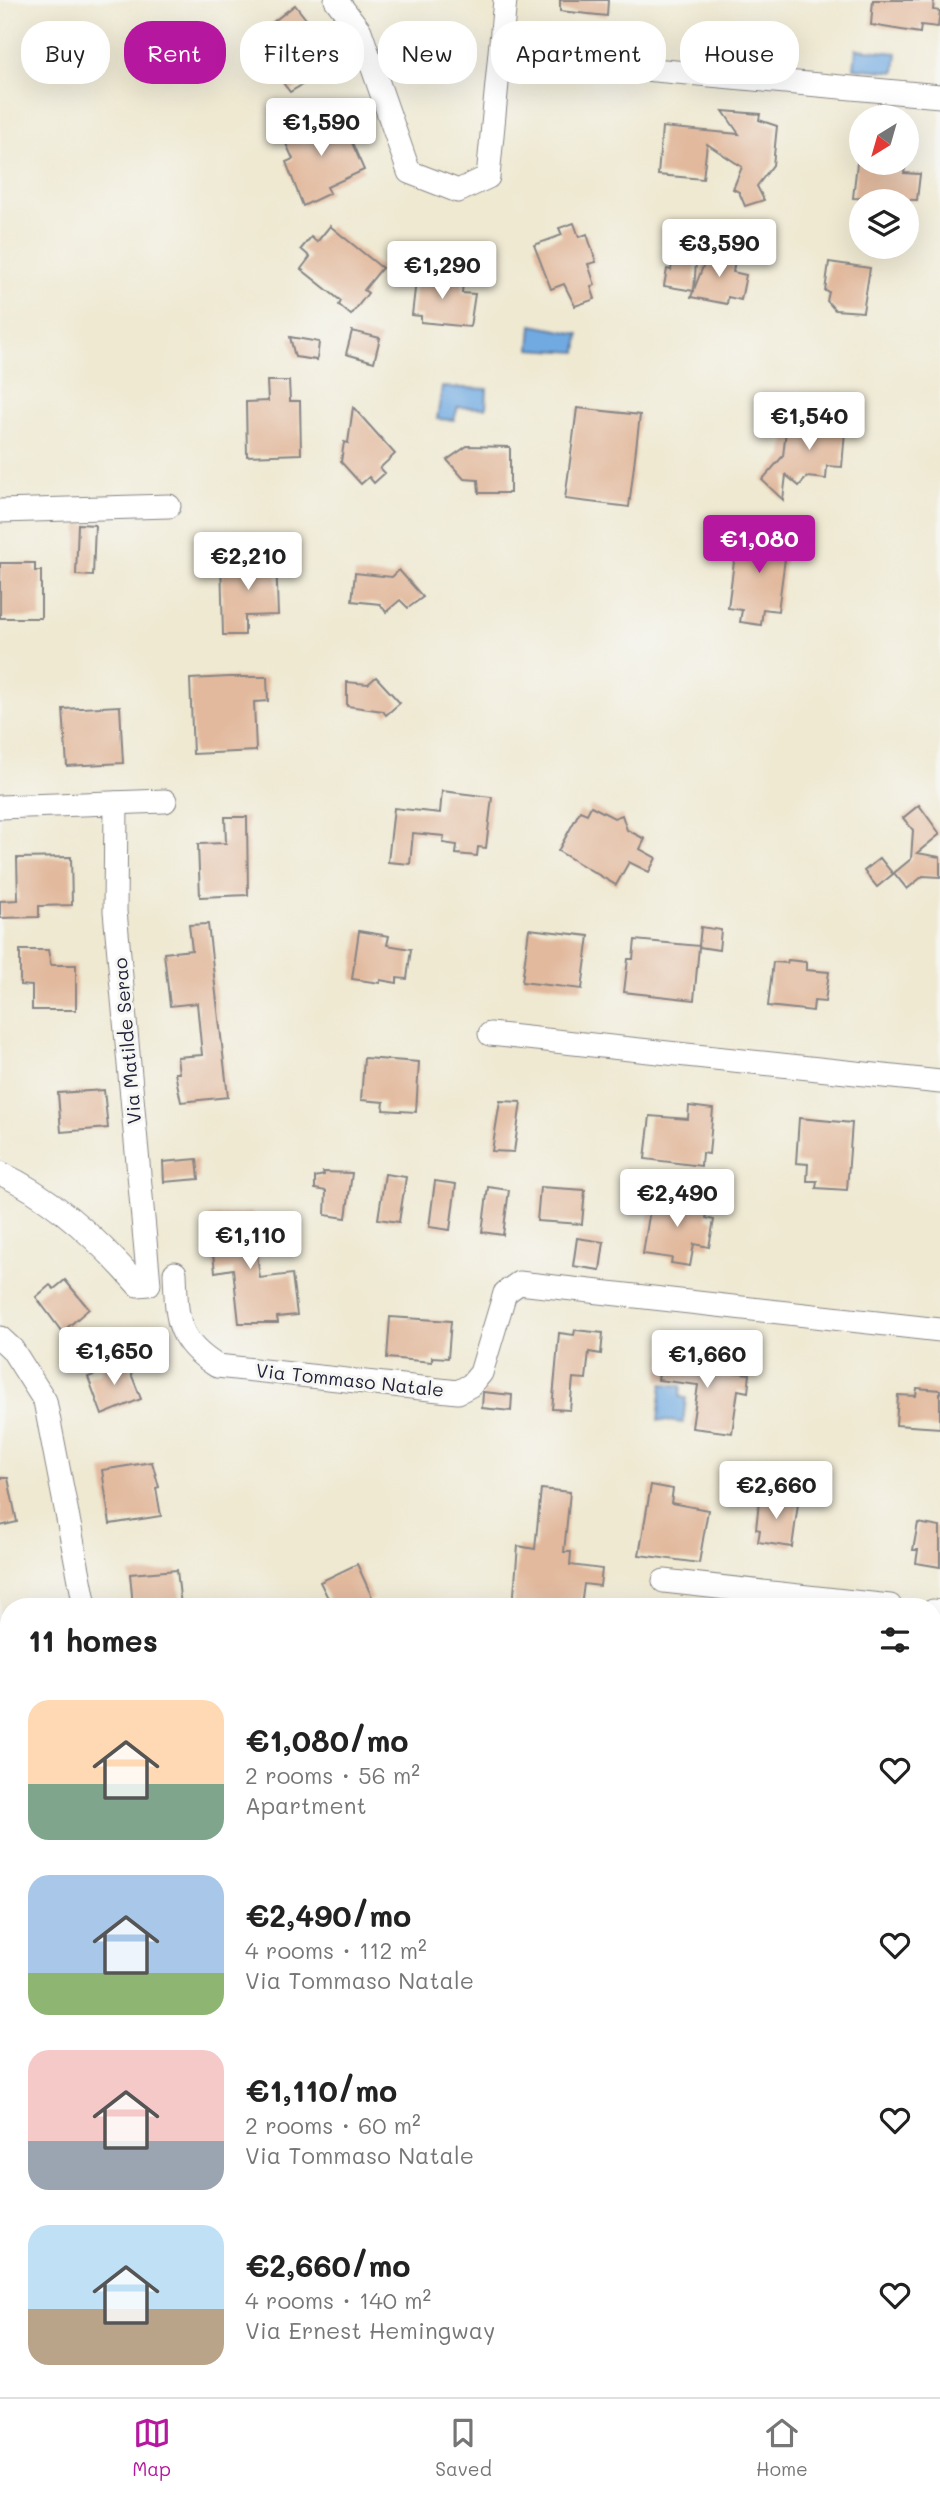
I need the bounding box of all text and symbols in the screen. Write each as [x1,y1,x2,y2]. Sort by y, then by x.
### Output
chip: Buy [21,21,110,84]
chip: Rent [124,21,226,84]
chip: Filters [240,21,364,84]
chip: New [378,21,477,84]
chip: Apartment [491,21,666,84]
chip: House [680,21,799,84]
pin: €1,590 [264,99,378,158]
north arrow [849,105,919,175]
map controls [849,105,919,259]
text: €1,590 [282,106,360,136]
button: layers [849,189,919,259]
pin: €3,590 [662,219,776,279]
text: €3,590 [678,227,760,257]
pin: €1,290 [385,242,499,301]
text: €1,290 [403,249,481,279]
pin: €1,540 [752,392,866,452]
text: €1,540 [770,400,848,430]
pin: €1,080 [702,516,816,575]
text: €1,080 [719,523,799,553]
pin: €2,210 [191,532,305,592]
text: €2,210 [210,540,286,570]
street label: Via Matilde Serao [107,957,146,1125]
pin: €2,490 [620,1170,734,1229]
text: €2,490 [636,1177,718,1207]
pin: €1,110 [193,1212,307,1271]
text: €1,110 [214,1219,286,1249]
pin: €1,650 [57,1328,171,1387]
pin: €1,660 [650,1330,764,1390]
text: €1,650 [75,1335,153,1365]
text: €1,660 [668,1338,746,1368]
street label: Via Tommaso Natale [255,1357,445,1402]
pin: €2,660 [719,1462,833,1521]
text: €2,660 [735,1469,817,1499]
text: 11 homes [28,1620,158,1660]
icon: filters [876,1621,914,1659]
text: €1,080/mo [245,1720,409,1760]
icon: home [84,1728,168,1812]
icon: heart [876,1751,914,1789]
text: 2 rooms · 56 m² [245,1760,420,1790]
text: Apartment [245,1790,367,1820]
text: €2,490/mo [245,1895,411,1935]
icon: home [84,1903,168,1987]
icon: heart [876,1926,914,1964]
text: 4 rooms · 112 m² [245,1935,427,1965]
text: Via Tommaso Natale [245,1965,474,1995]
text: €1,110/mo [245,2070,397,2110]
icon: home [84,2078,168,2162]
icon: heart [876,2101,914,2139]
text: 2 rooms · 60 m² [245,2110,421,2140]
text: Via Tommaso Natale [245,2140,474,2170]
text: €2,660/mo [245,2245,410,2285]
icon: home [84,2253,168,2337]
icon: heart [876,2276,914,2314]
text: 4 rooms · 140 m² [245,2285,431,2315]
text: Via Ernest Hemingway [245,2315,495,2345]
tab: Map [132,2414,171,2481]
tab: Saved [435,2414,492,2481]
tab: Home [756,2414,808,2481]

